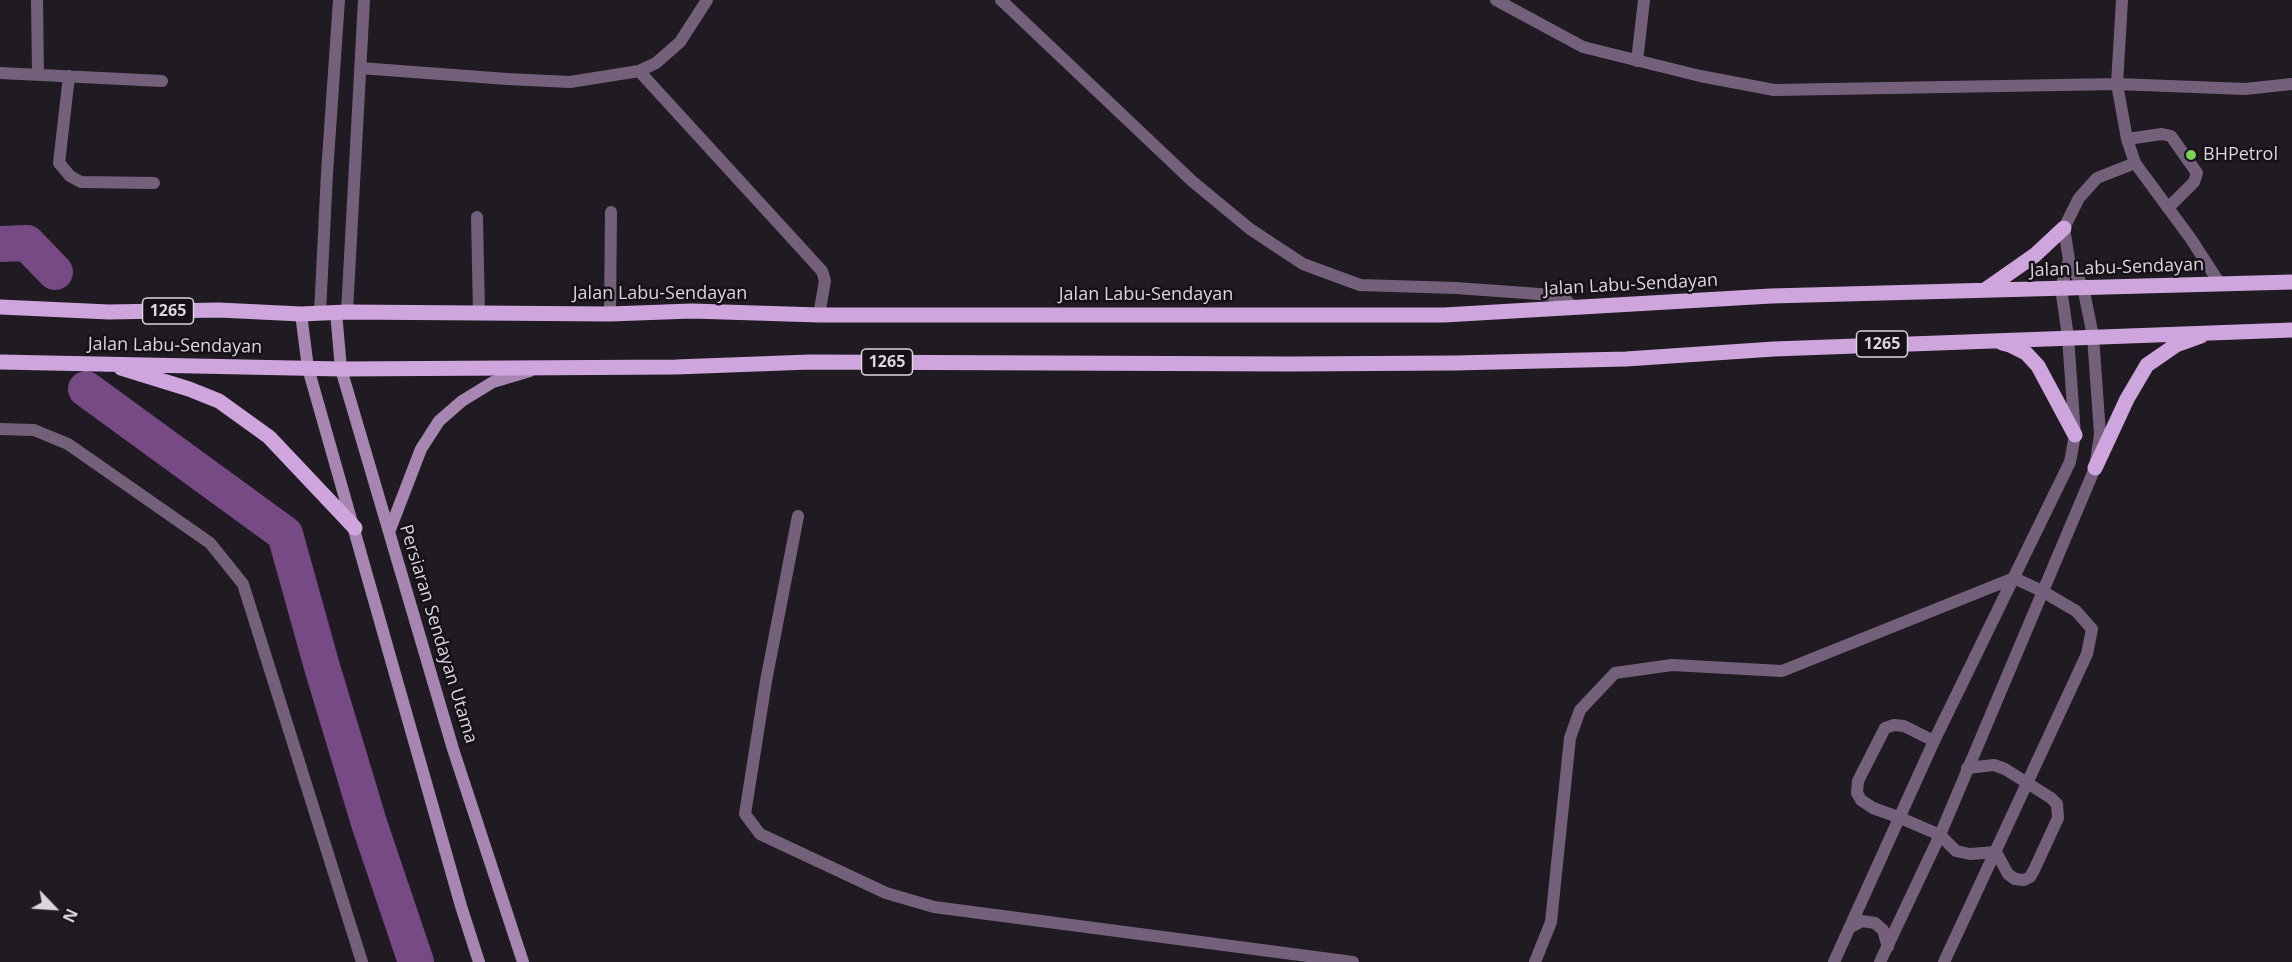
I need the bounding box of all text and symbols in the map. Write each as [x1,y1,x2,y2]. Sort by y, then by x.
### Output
place label: BHPetrol [2203,144,2278,166]
marker: BHPetrol [2184,148,2198,162]
street label: Jalan Labu-Sendayan [2029,254,2205,282]
street label: Jalan Labu-Sendayan [1543,270,1719,300]
street label: Jalan Labu-Sendayan [573,283,747,305]
street label: Jalan Labu-Sendayan [1059,284,1233,306]
road number: 1265 [142,298,194,324]
road number: 1265 [1856,331,1908,357]
street label: Jalan Labu-Sendayan [88,334,262,358]
road number: 1265 [862,349,912,375]
street label: Persiaran Sendayan Utama [394,522,482,746]
north arrow [24,878,84,938]
text: N [58,905,83,926]

